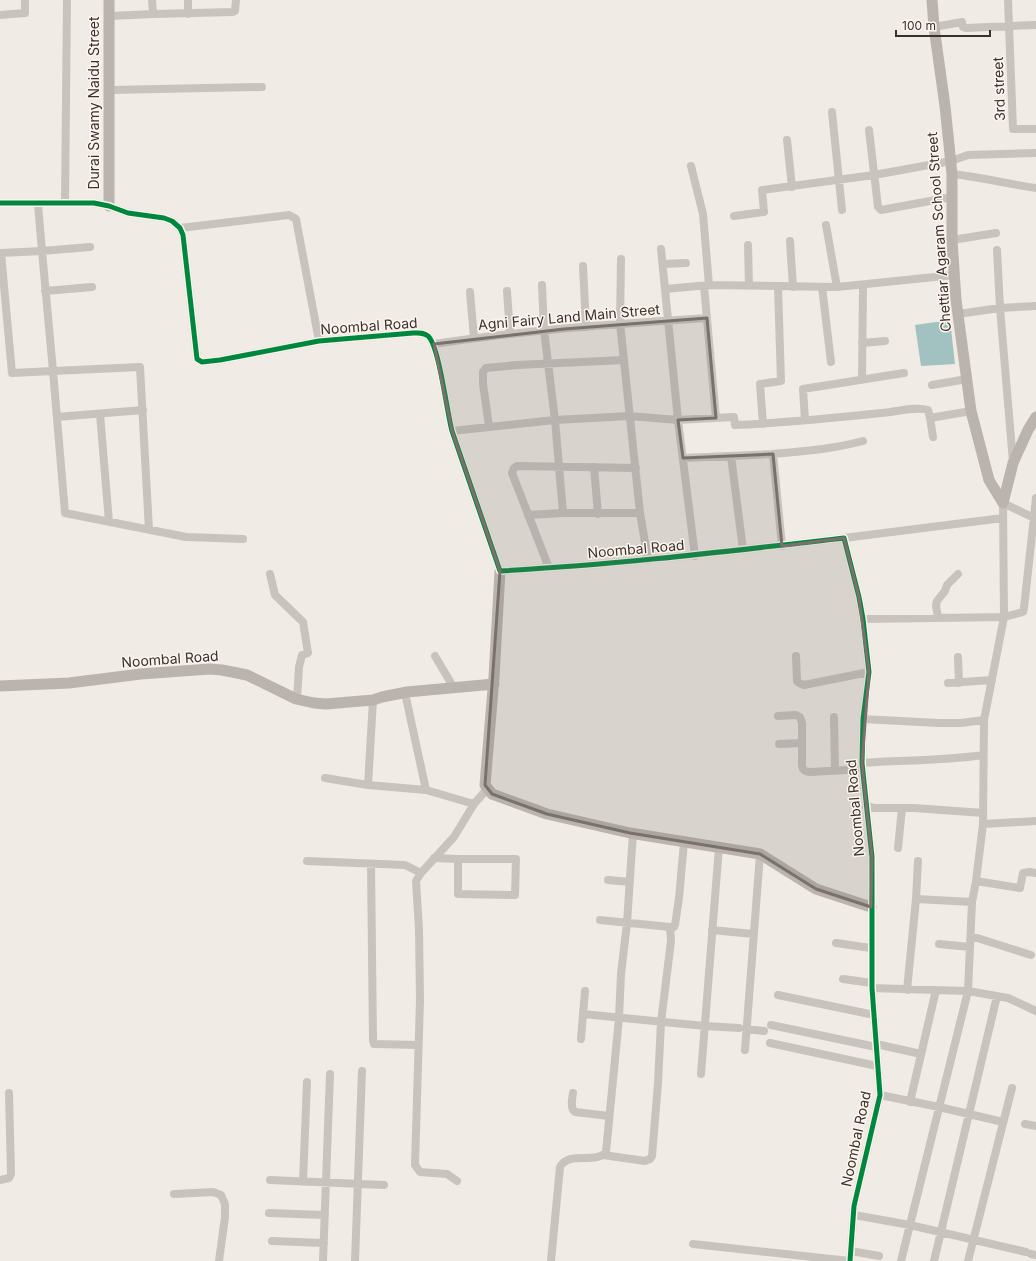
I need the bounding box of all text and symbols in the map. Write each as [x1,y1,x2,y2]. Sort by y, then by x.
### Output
scale bar [896,12,990,38]
street label: Durai Swamy Naidu Street [85,16,102,190]
text: 100 m [902,18,936,33]
street label: 3rd street [989,56,1008,121]
street label: Chettiar Agaram School Street [923,131,954,333]
street label: Agni Fairy Land Main Street [477,300,661,333]
street label: Noombal Road [320,314,418,337]
street label: Noombal Road [587,536,685,561]
street label: Noombal Road [121,647,219,670]
street label: Noombal Road [842,759,867,857]
street label: Noombal Road [837,1090,874,1188]

